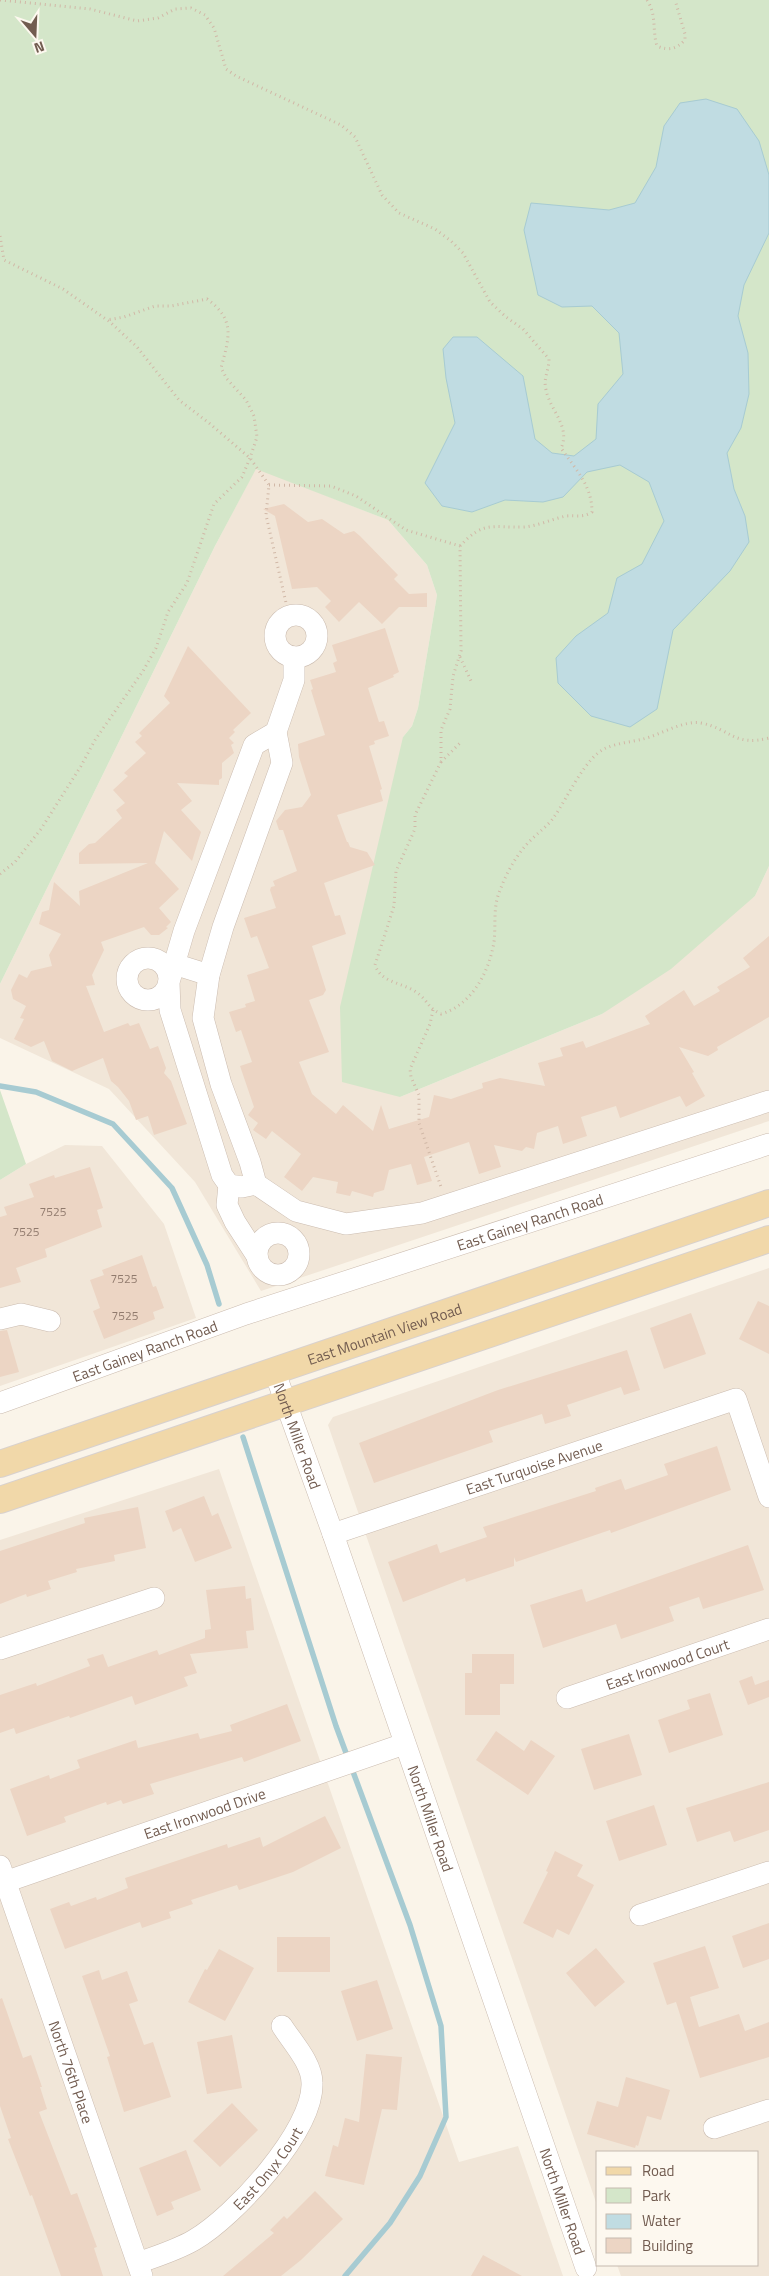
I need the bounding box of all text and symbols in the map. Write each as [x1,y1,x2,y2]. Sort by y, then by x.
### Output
north arrow [10,10,60,60]
text: N [31,36,47,59]
street label: East Gainey Ranch Road [454,1187,606,1256]
house number: 7525 [40,1202,67,1221]
house number: 7525 [13,1222,40,1241]
house number: 7525 [111,1269,138,1288]
street label: East Mountain View Road [304,1297,465,1370]
house number: 7525 [112,1306,139,1325]
street label: East Gainey Ranch Road [69,1314,221,1387]
street label: North Miller Road [268,1380,327,1492]
street label: East Turquoise Avenue [463,1433,605,1500]
street label: East Ironwood Court [603,1632,733,1695]
street label: North Miller Road [402,1762,460,1875]
street label: East Ironwood Drive [140,1781,268,1845]
street label: North 76th Place [43,2018,100,2126]
street label: East Onyx Court [227,2122,308,2215]
street label: North Miller Road [534,2145,592,2258]
legend [596,2151,759,2266]
text: Road [642,2159,674,2182]
text: Park [642,2184,671,2207]
text: Water [642,2209,681,2232]
text: Building [642,2234,693,2257]

